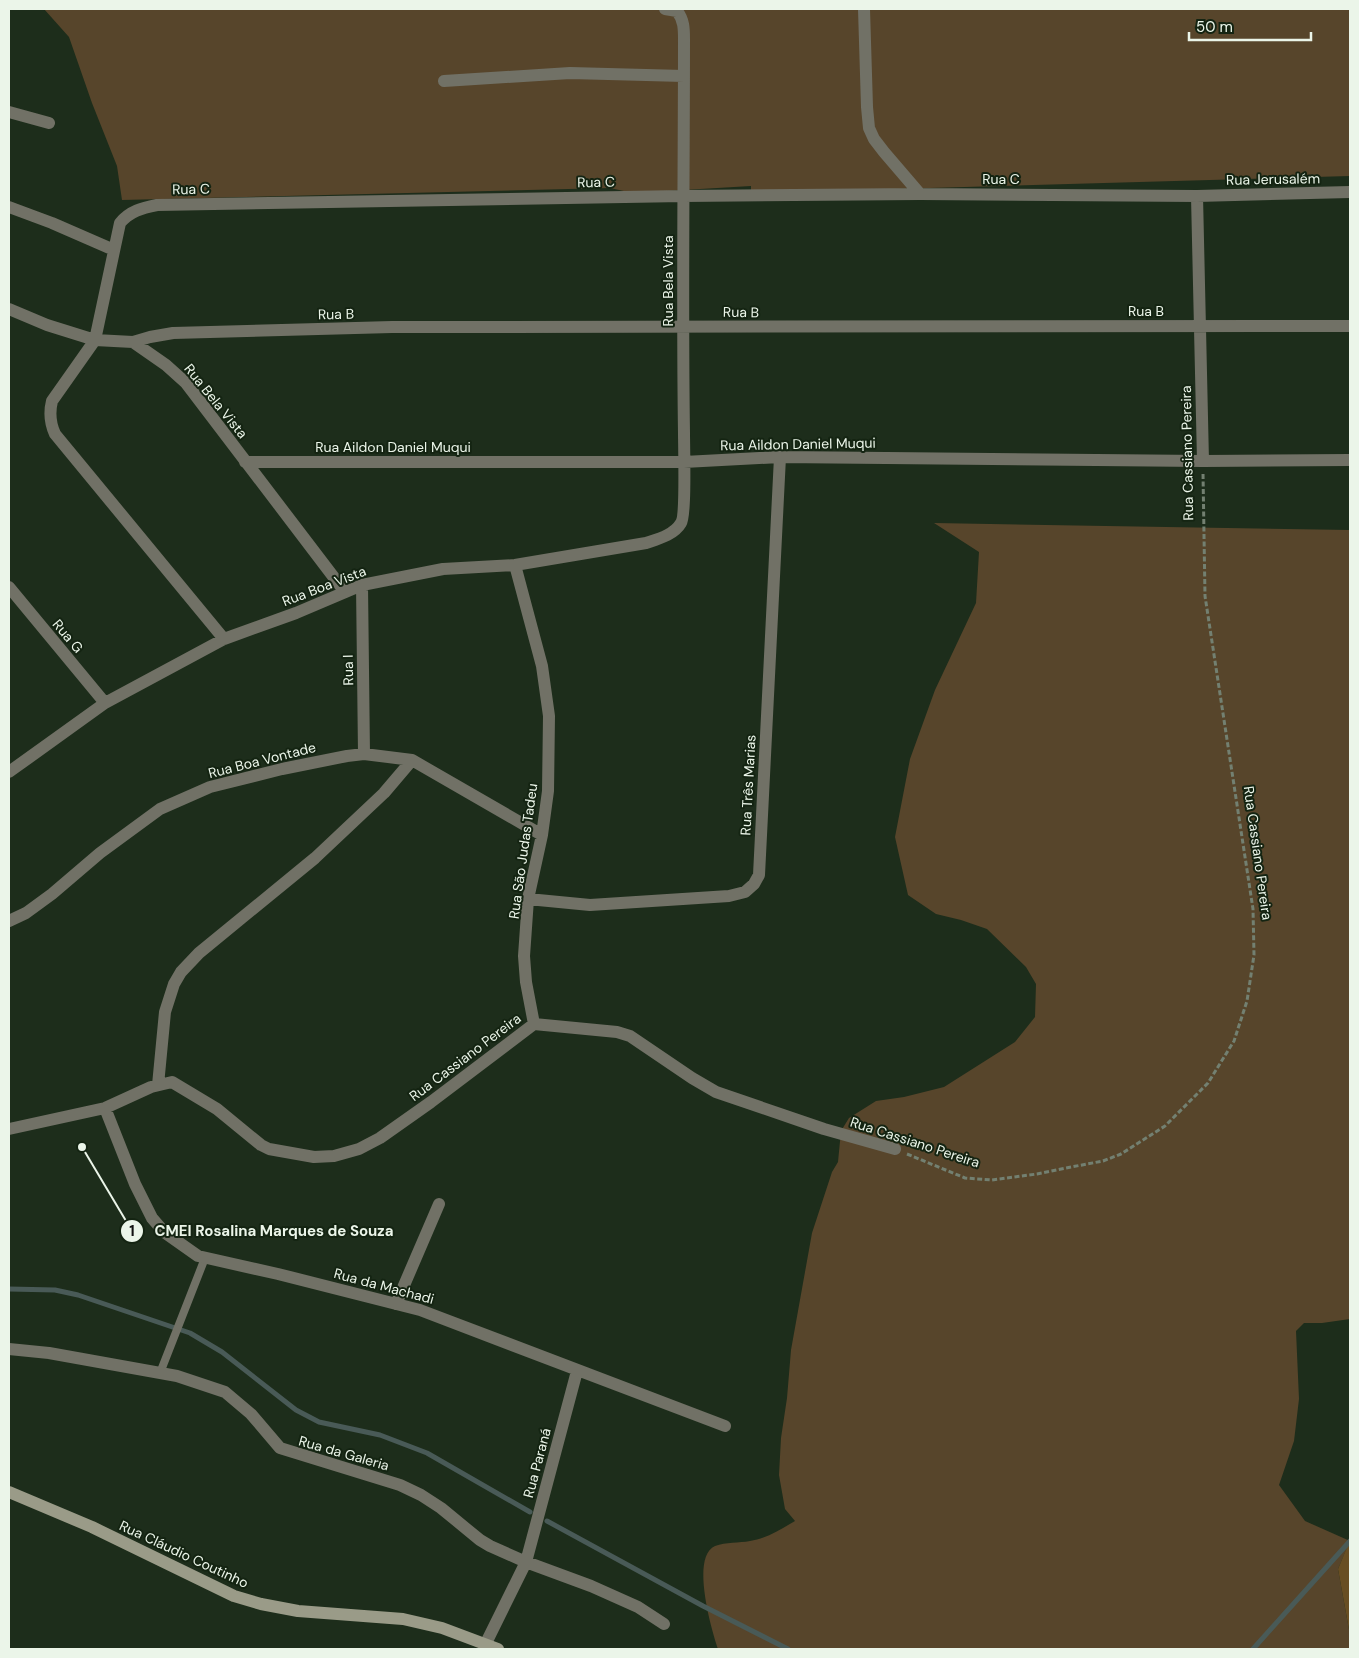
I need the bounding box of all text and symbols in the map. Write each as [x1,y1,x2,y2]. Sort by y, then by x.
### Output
scale bar [1189,10,1312,42]
text: 50 m [1196,17,1233,37]
street label: Rua Jerusalém [1226,169,1320,189]
street label: Rua C [982,170,1020,188]
street label: Rua C [577,173,615,191]
street label: Rua C [172,180,210,198]
street label: Rua Bela Vista [659,235,677,327]
street label: Rua B [1128,302,1164,320]
street label: Rua B [723,303,759,321]
street label: Rua B [318,305,354,323]
street label: Rua Bela Vista [180,360,252,442]
street label: Rua Cassiano Pereira [1177,385,1197,521]
street label: Rua Aildon Daniel Muqui [720,434,876,454]
street label: Rua Aildon Daniel Muqui [315,438,471,456]
street label: Rua Boa Vista [280,562,368,610]
street label: Rua G [49,616,87,656]
street label: Rua I [339,654,357,686]
street label: Rua Três Marias [736,734,760,836]
street label: Rua Boa Vontade [206,738,318,782]
street label: Rua São Judas Tadeu [505,782,541,920]
street label: Rua Cassiano Pereira [1240,785,1276,921]
street label: Rua Cassiano Pereira [406,1009,524,1105]
street label: Rua Cassiano Pereira [848,1113,982,1171]
callout: CMEI Rosalina Marques de Souza [119,1216,403,1246]
text: 1 [129,1221,135,1241]
text: CMEI Rosalina Marques de Souza [155,1221,394,1241]
street label: Rua da Machadi [332,1264,436,1308]
street label: Rua Paraná [519,1426,555,1500]
street label: Rua da Galeria [297,1431,391,1475]
street label: Rua Cláudio Coutinho [117,1516,251,1592]

